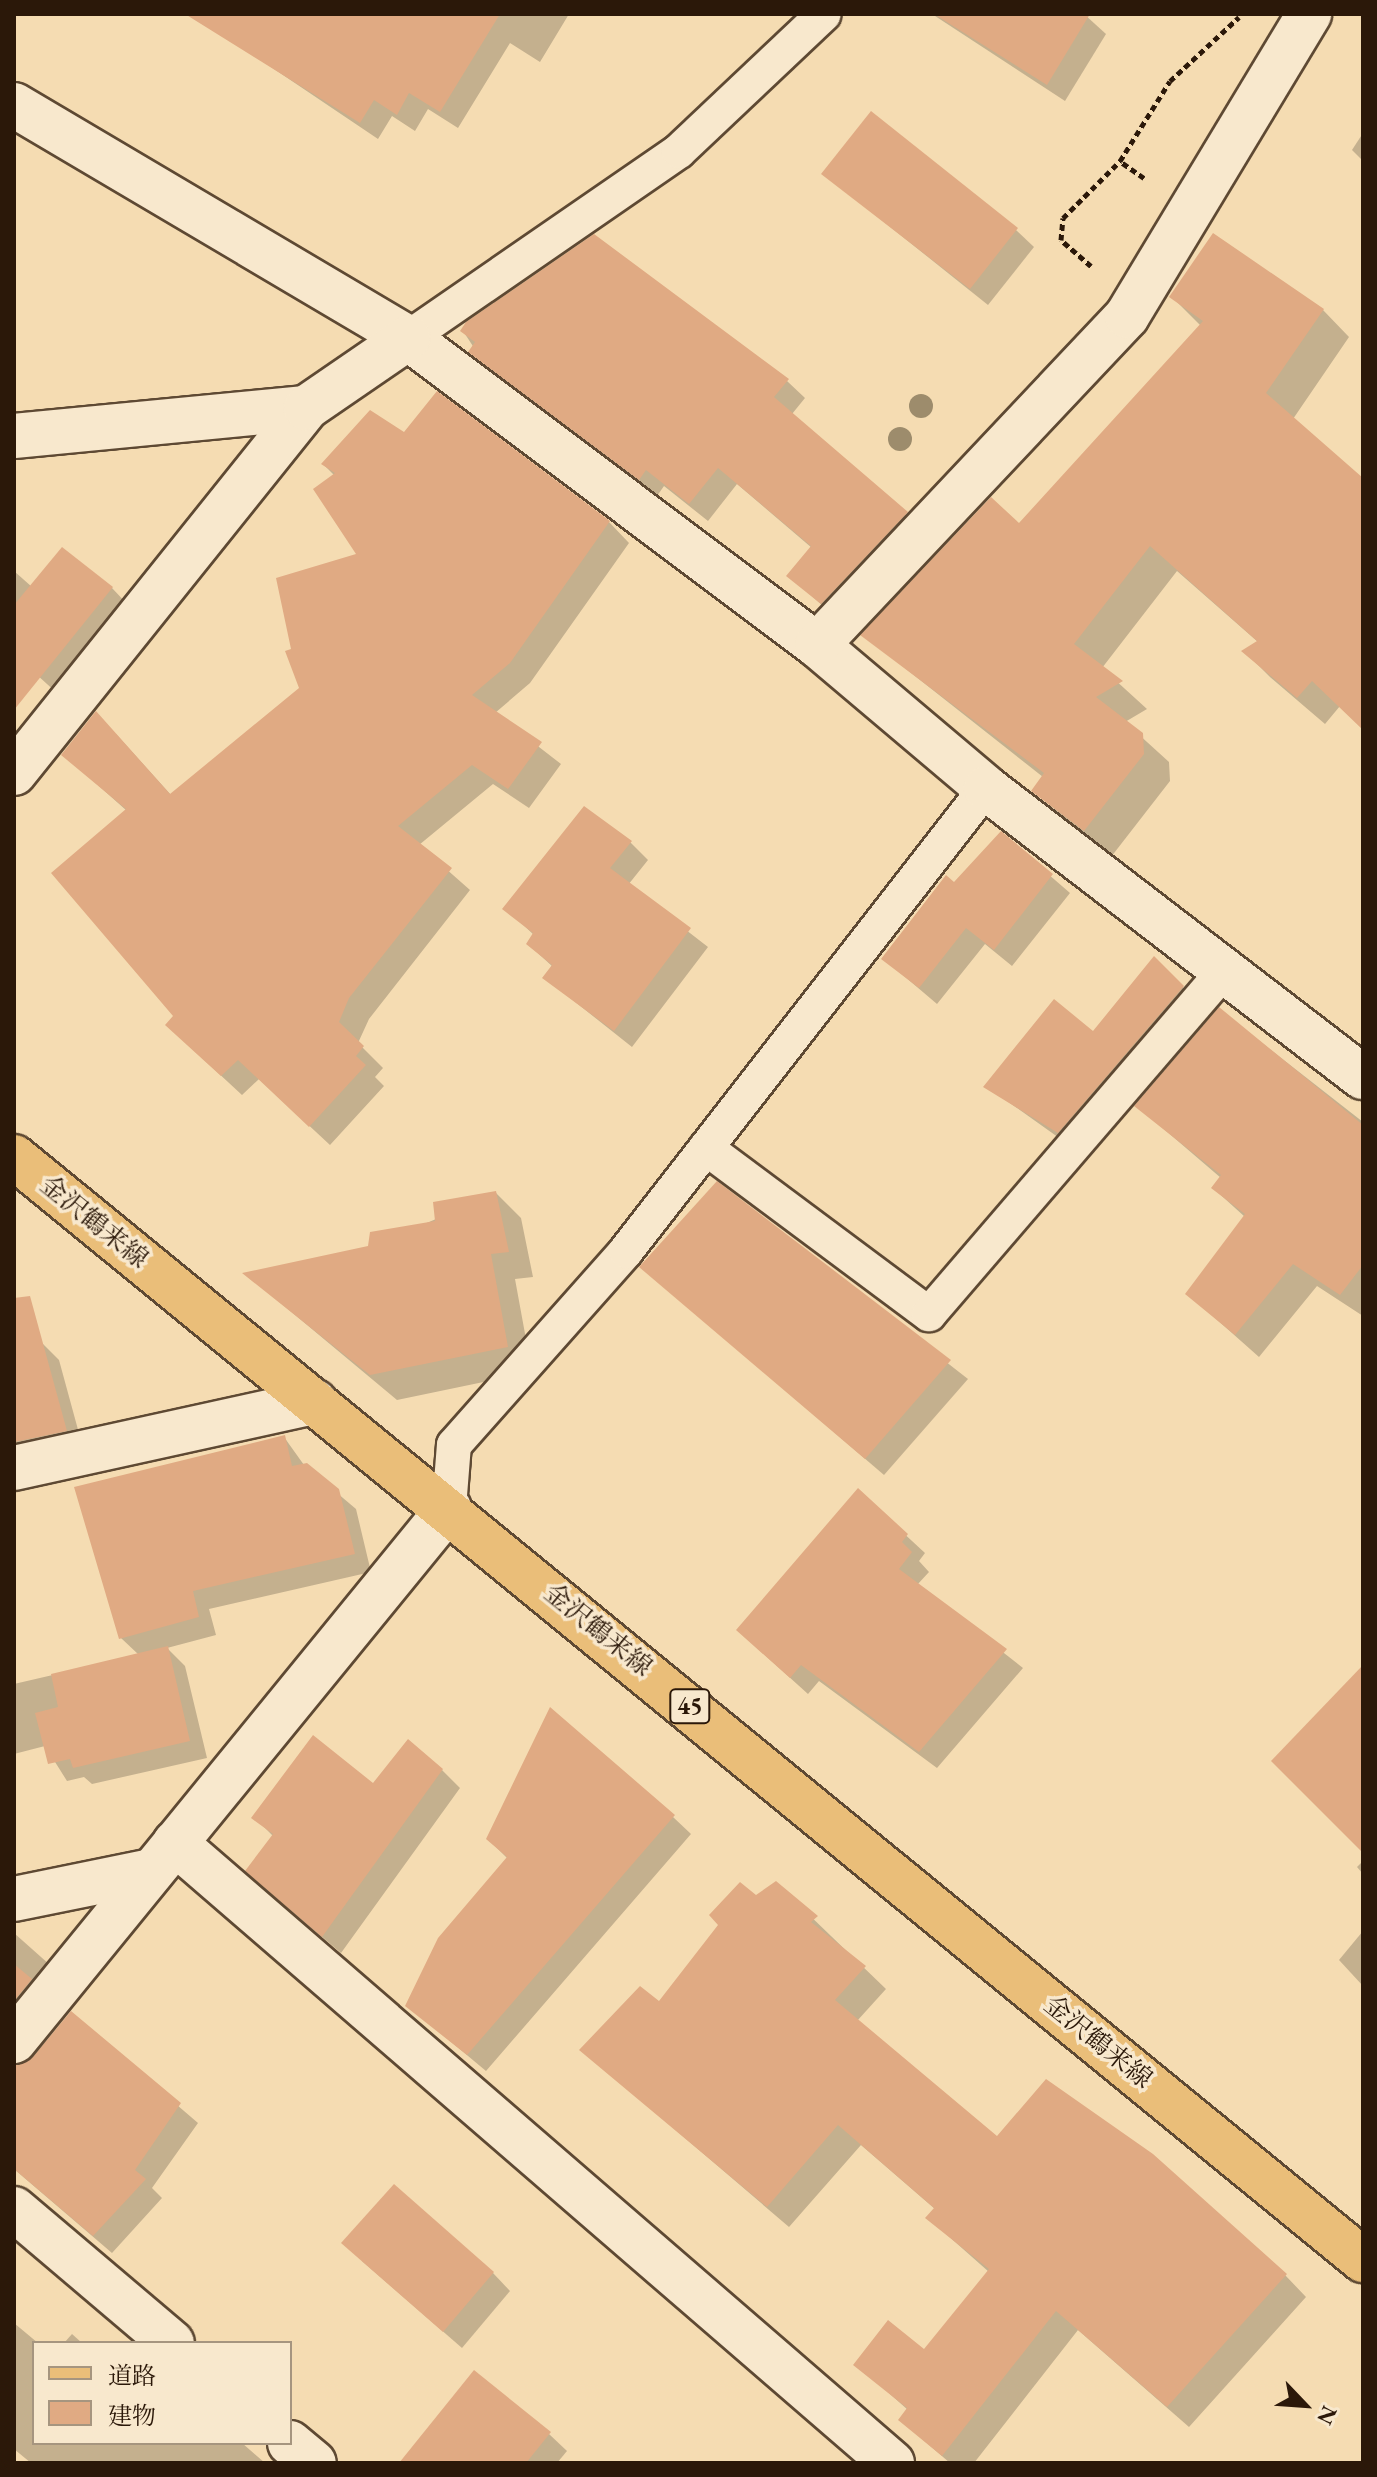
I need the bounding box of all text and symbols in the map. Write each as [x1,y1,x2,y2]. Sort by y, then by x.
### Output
street label: 金沢鶴来線 [34,1169,154,1275]
street label: 金沢鶴来線 [538,1577,658,1683]
road number: 45 [668,1686,712,1726]
street label: 金沢鶴来線 [1038,1989,1158,2095]
legend [32,2341,292,2445]
text: 道路 [108,2360,156,2391]
north arrow [1265,2365,1345,2445]
text: 建物 [108,2400,156,2431]
text: N [1310,2401,1344,2430]

